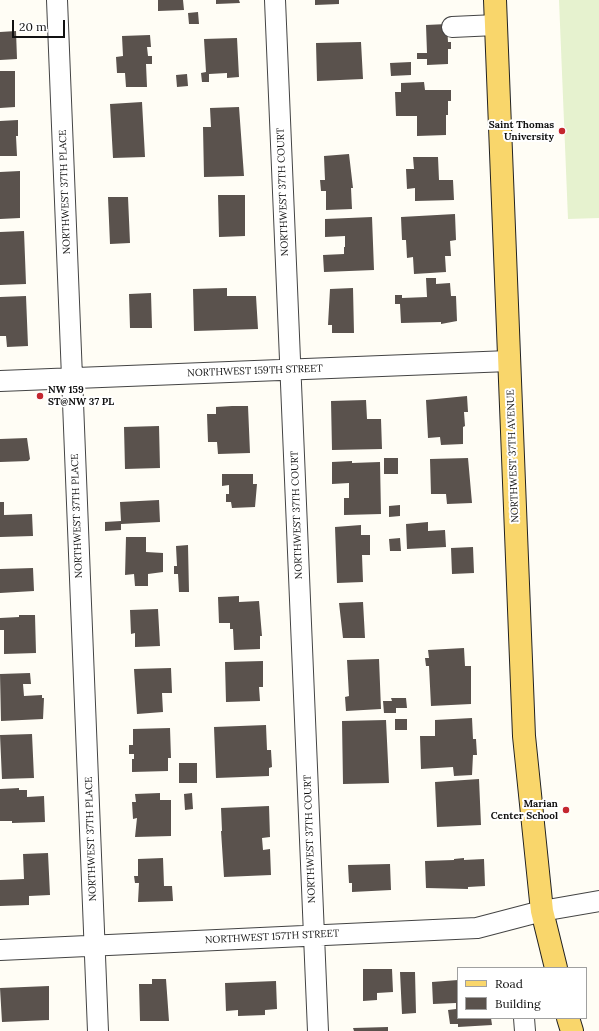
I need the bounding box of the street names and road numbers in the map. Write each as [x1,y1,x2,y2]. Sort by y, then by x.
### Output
street label: NORTHWEST 37TH COURT [275,128,291,256]
street label: NORTHWEST 37TH PLACE [57,129,73,255]
street label: NORTHWEST 159TH STREET [187,363,323,379]
street label: NORTHWEST 37TH AVENUE [505,389,521,523]
street label: NORTHWEST 37TH COURT [289,451,305,579]
street label: NORTHWEST 37TH PLACE [69,453,85,579]
street label: NORTHWEST 37TH COURT [302,775,318,903]
street label: NORTHWEST 37TH PLACE [83,776,99,902]
street label: NORTHWEST 157TH STREET [205,927,339,947]

